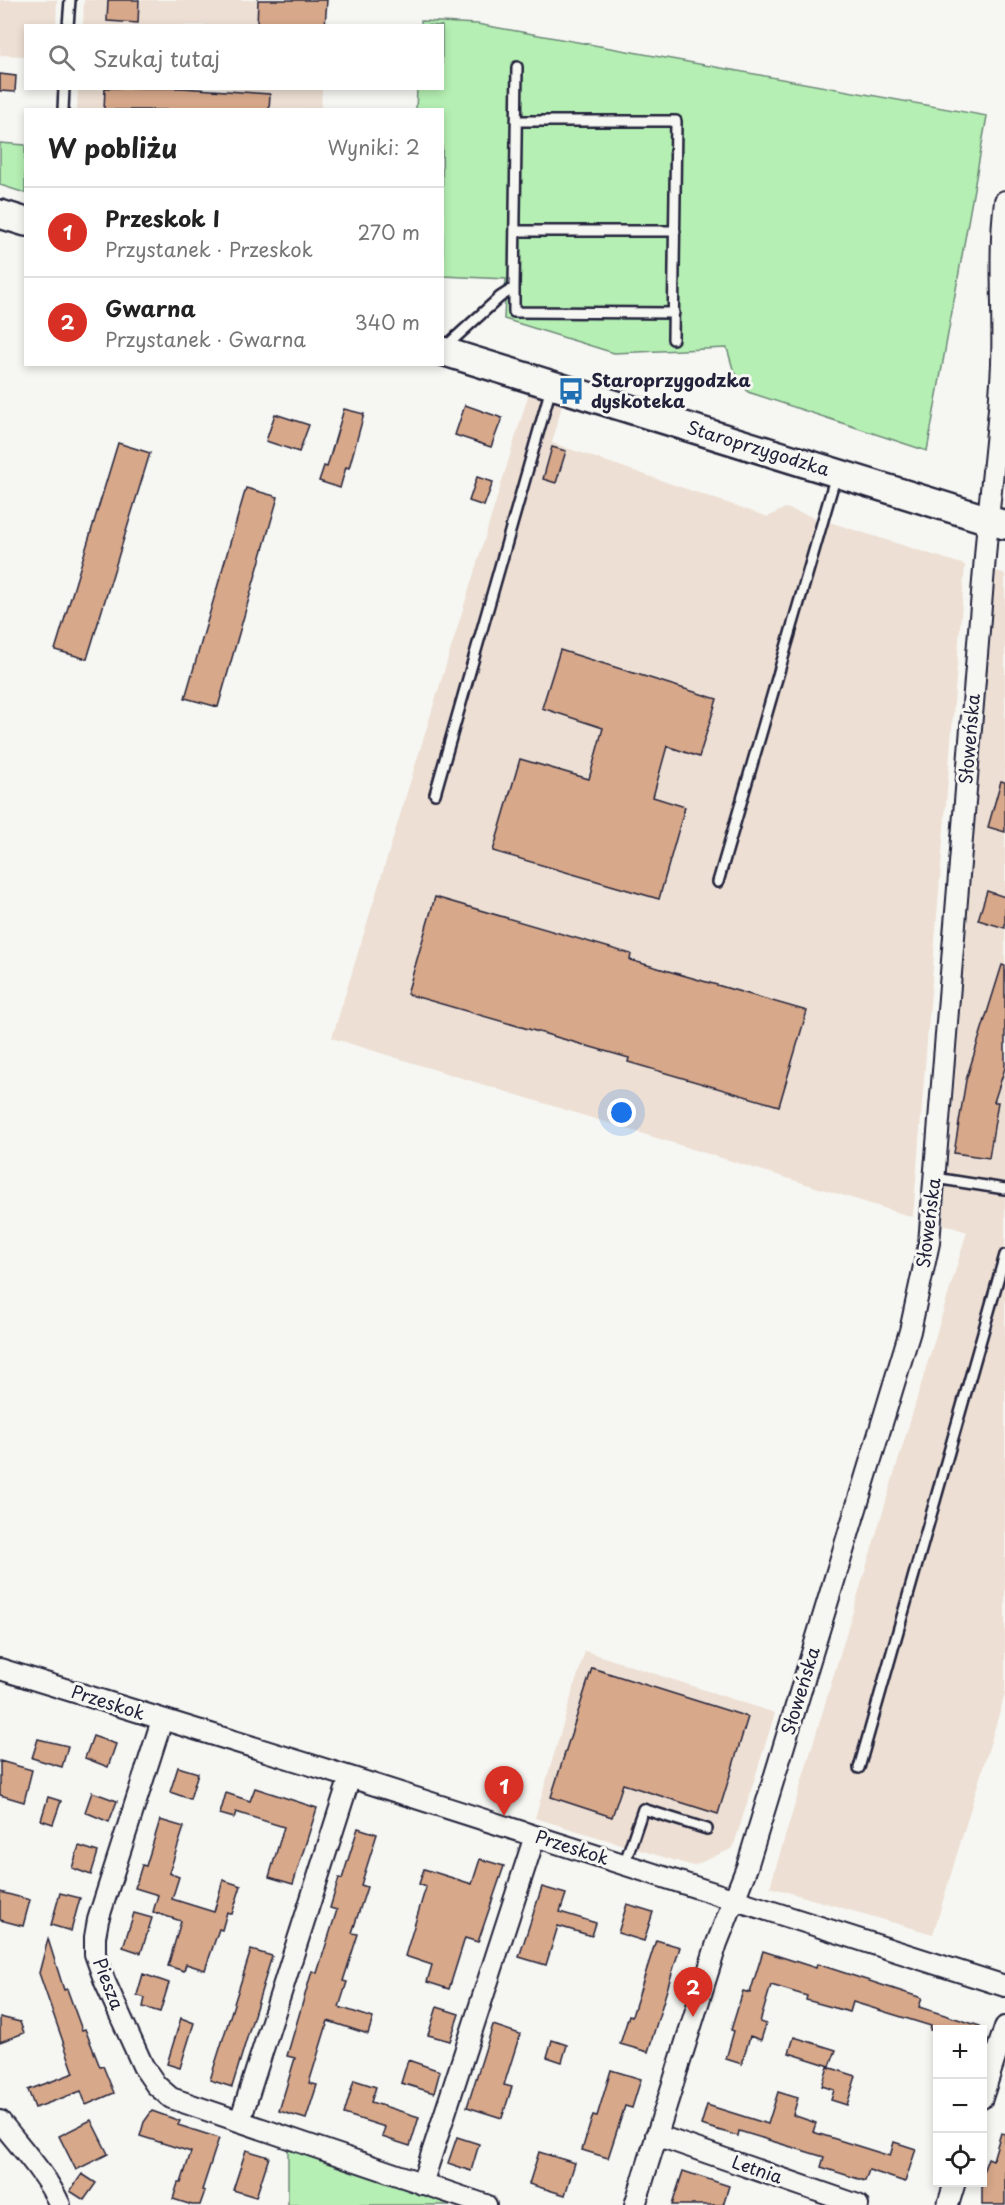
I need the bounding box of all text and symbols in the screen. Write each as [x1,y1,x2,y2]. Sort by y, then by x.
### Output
search box [24,24,444,90]
icon: search [45,41,78,74]
text: Szukaj tutaj [93,41,220,74]
text: W pobliżu [48,128,177,167]
text: Wyniki: 2 [327,132,420,162]
text: Przeskok I [105,201,220,234]
text: 1 [63,217,72,247]
text: 270 m [357,217,420,247]
text: Przystanek · Przeskok [105,234,313,264]
text: Gwarna [105,291,196,324]
text: 2 [60,307,75,337]
text: 340 m [355,307,420,337]
text: Przystanek · Gwarna [105,324,306,354]
place label: Staroprzygodzka dyskoteka [591,366,751,414]
bus stop icon: Staroprzygodzka dyskoteka [556,376,586,406]
street label: Staroprzygodzka [684,413,834,482]
street label: Słoweńska [951,692,986,785]
your location [607,1098,636,1127]
street label: Słoweńska [909,1175,947,1270]
street label: Słoweńska [773,1642,826,1738]
street label: Przeskok [68,1677,149,1726]
pin: 1 [484,1766,524,1816]
street label: Przeskok [532,1822,613,1871]
street label: Piesza [87,1954,132,2014]
pin: 2 [674,1968,712,2017]
map controls [933,2025,987,2187]
button: + [933,2025,987,2079]
button: − [933,2079,987,2133]
button: locate [933,2133,987,2187]
street label: Letnia [728,2147,787,2190]

